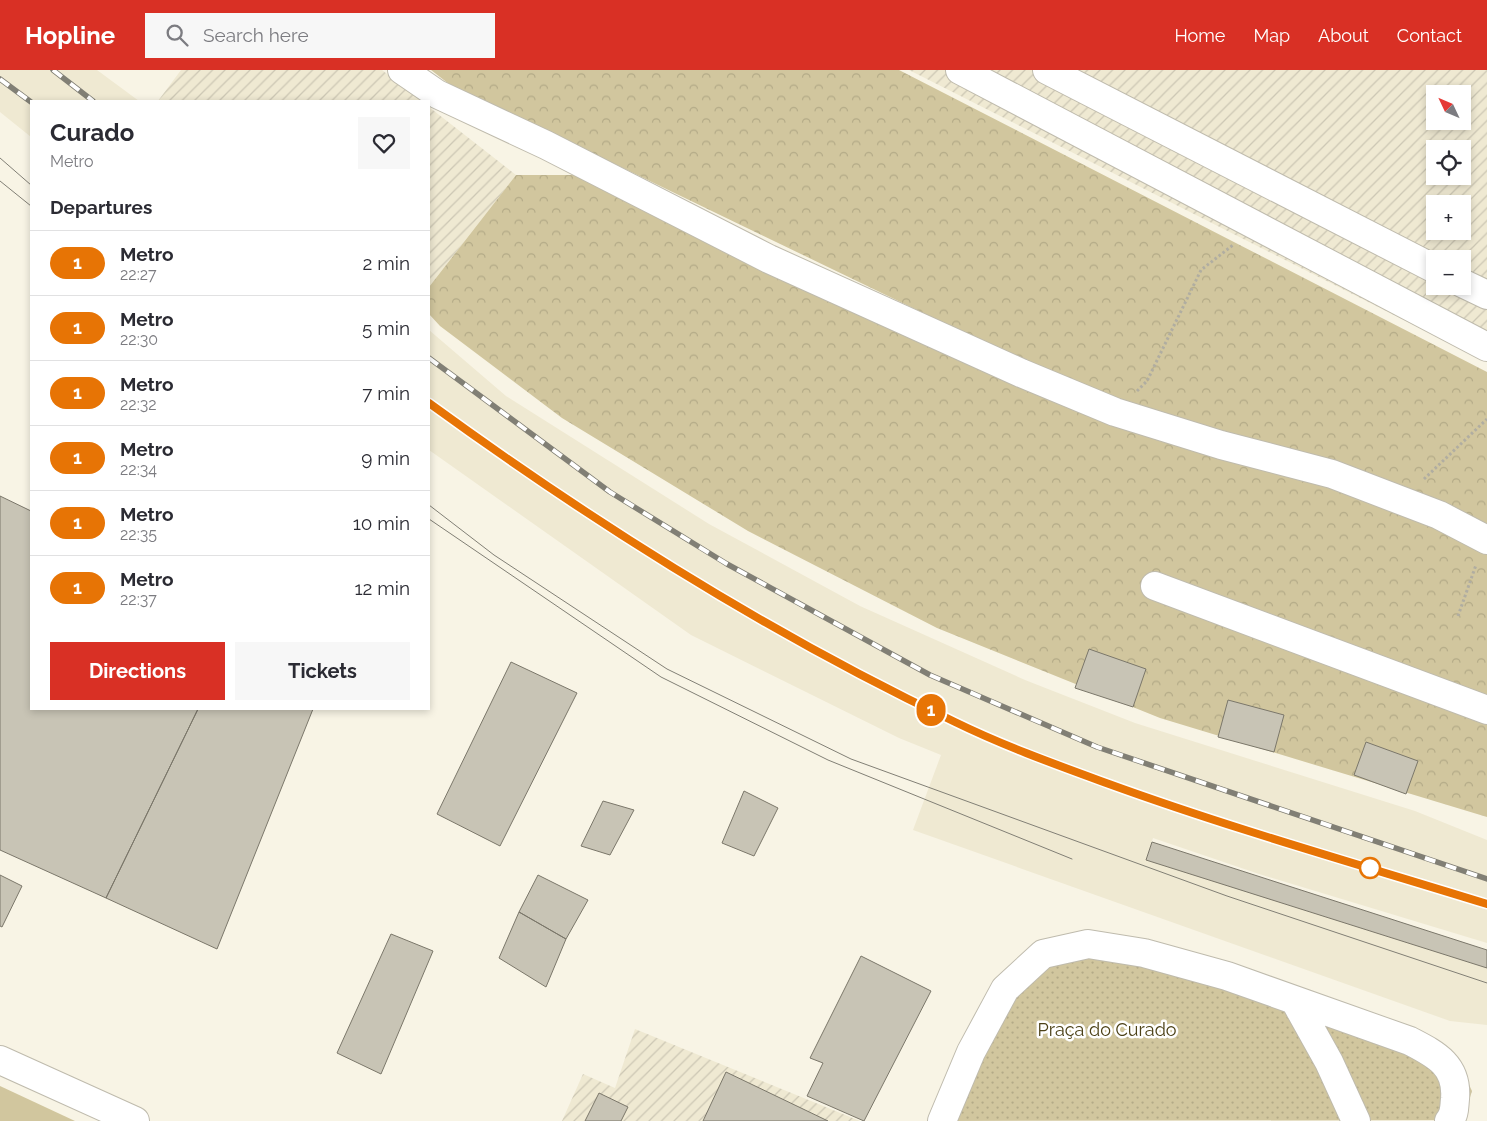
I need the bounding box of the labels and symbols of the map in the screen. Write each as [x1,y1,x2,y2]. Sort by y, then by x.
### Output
north arrow [1426,85,1471,130]
line badge: 1 [915,694,947,726]
unlabelled marker [1359,857,1381,879]
park label: Praça do Curado [1037,1019,1177,1040]

